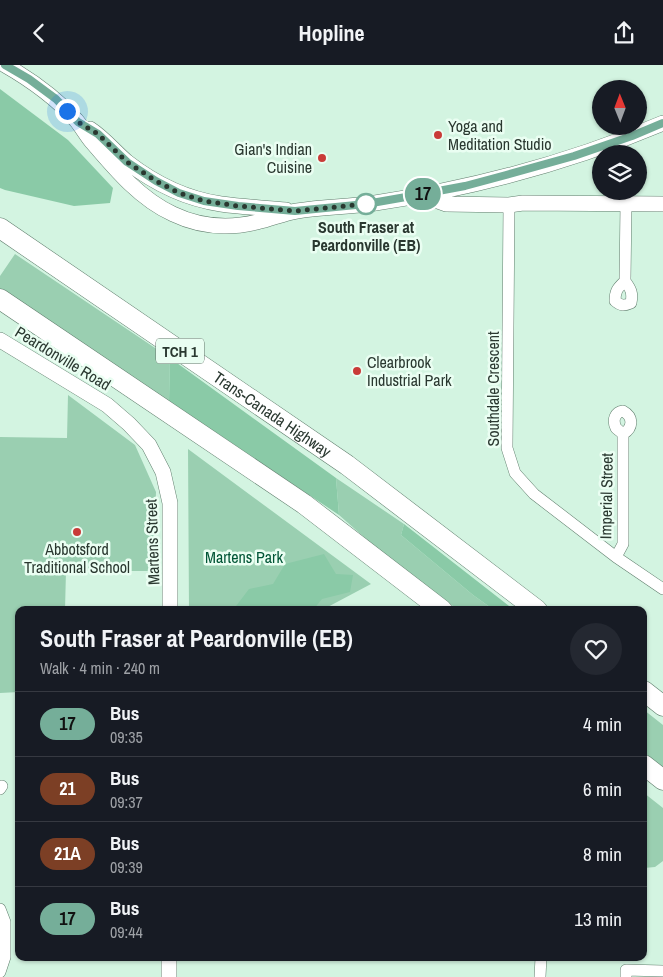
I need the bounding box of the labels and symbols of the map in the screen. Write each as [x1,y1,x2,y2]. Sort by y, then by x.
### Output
north arrow [592,80,648,135]
your location [55,99,80,124]
place label: Yoga and Meditation Studio [448,115,552,155]
marker: Yoga and Meditation Studio [432,129,444,141]
place label: Gian's Indian Cuisine [234,138,312,178]
marker: Gian's Indian Cuisine [316,152,328,164]
line badge: 17 [400,178,446,210]
marker: South Fraser at Peardonville (EB) [355,193,377,215]
place label: South Fraser at Peardonville (EB) [312,216,420,256]
street label: Peardonville Road [11,321,115,395]
street label: Southdale Crescent [482,331,504,447]
road number: TCH 1 [156,339,204,363]
place label: Clearbrook Industrial Park [367,351,452,391]
marker: Clearbrook Industrial Park [351,365,363,377]
street label: Trans-Canada Highway [209,366,336,462]
street label: Imperial Street [594,452,618,539]
street label: Martens Street [139,498,164,585]
marker: Abbotsford Traditional School [71,526,83,538]
place label: Abbotsford Traditional School [24,538,130,578]
park label: Martens Park [205,546,283,568]

